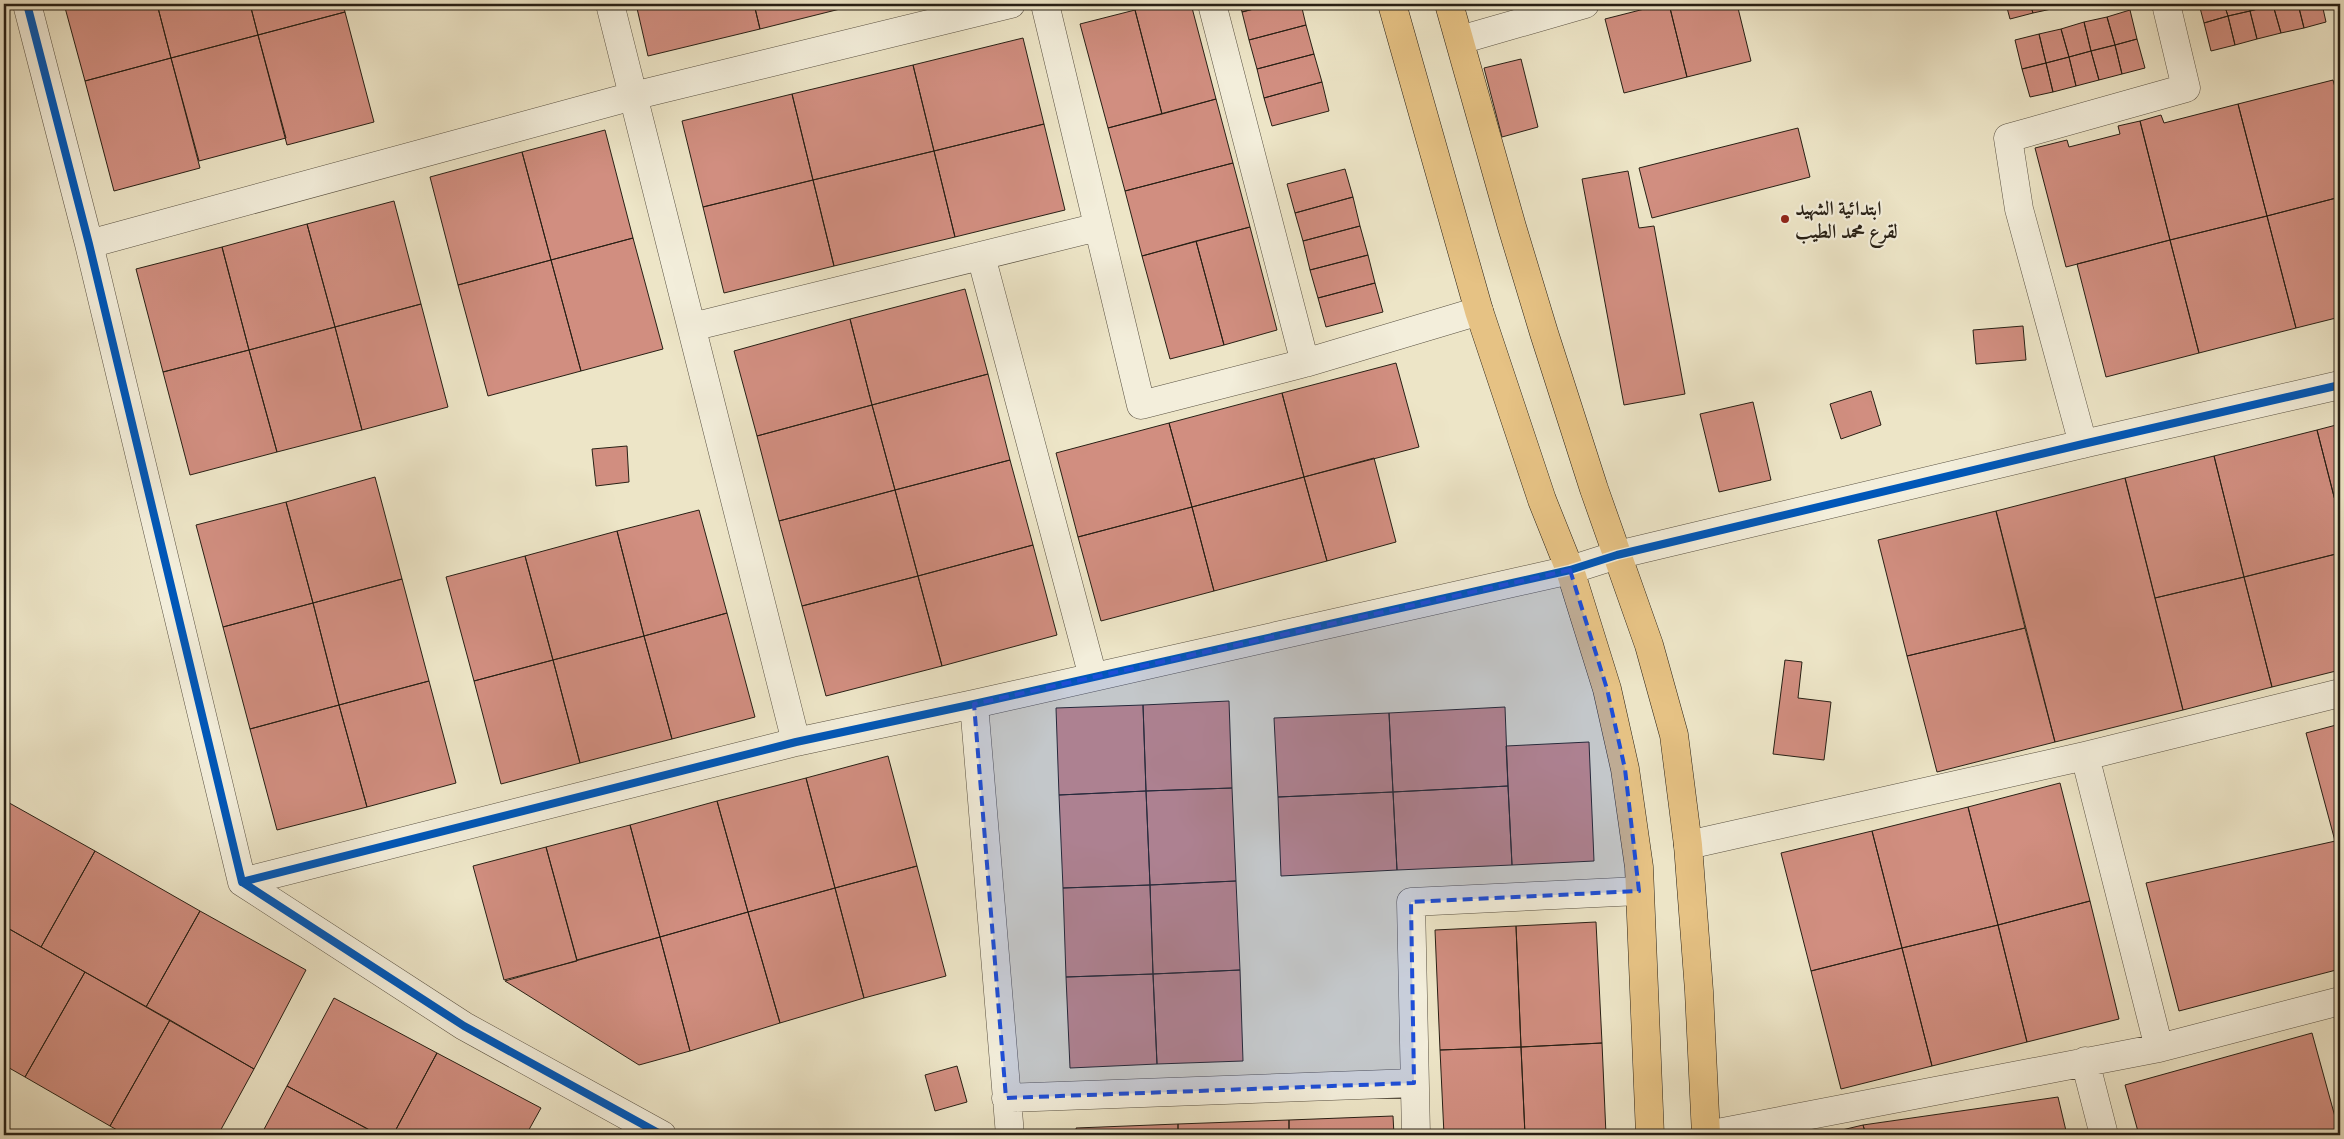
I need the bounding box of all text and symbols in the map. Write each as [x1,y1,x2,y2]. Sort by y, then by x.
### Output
place label: ابتدائية الشهيد لقرع محمد الطيب [1795,197,1898,248]
marker: ابتدائية الشهيد لقرع محمد الطيب [1779,213,1791,225]

